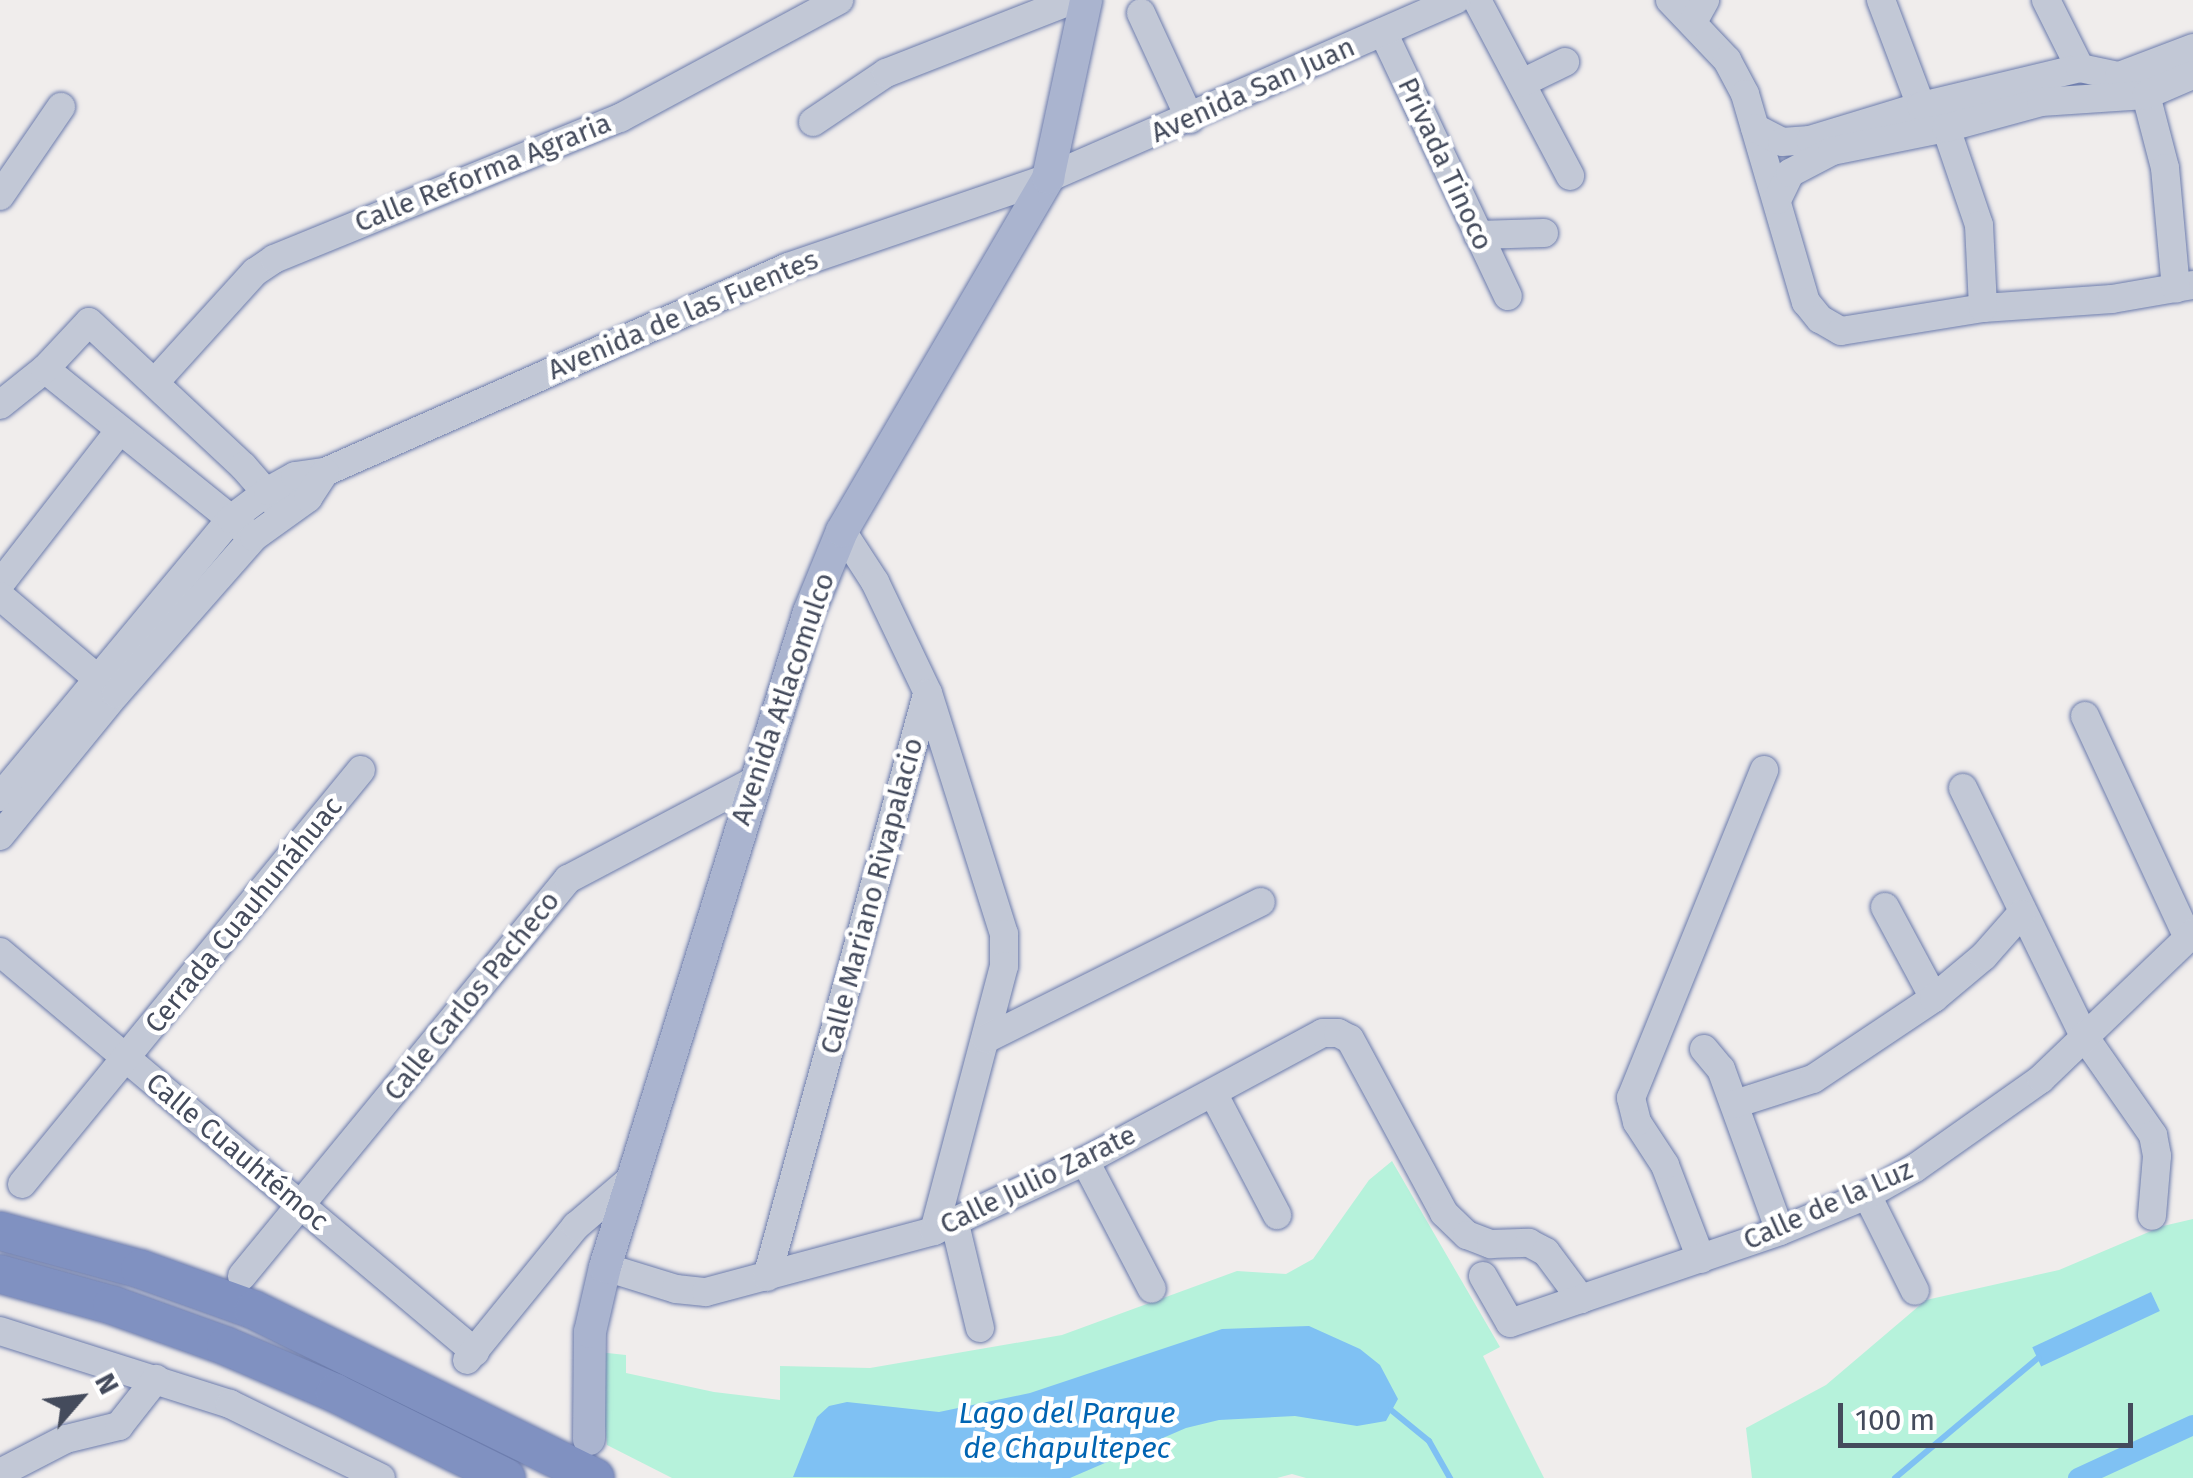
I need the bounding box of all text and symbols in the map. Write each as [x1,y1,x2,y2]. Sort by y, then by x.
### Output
street label: Avenida San Juan [1146,30,1360,150]
street label: Privada Tinoco [1390,72,1500,256]
street label: Calle Reforma Agraria [350,106,616,240]
street label: Avenida de las Fuentes [543,243,823,387]
street label: Avenida Atlacomulco [724,568,842,830]
street label: Calle Mariano Rivapalacio [814,734,930,1058]
street label: Cerrada Cuauhunáhuac [138,790,350,1040]
street label: Calle Carlos Pacheco [377,884,567,1108]
street label: Calle Cuauhtémoc [139,1066,335,1238]
street label: Calle Julio Zarate [935,1118,1141,1242]
street label: Calle de la Luz [1738,1153,1918,1257]
north arrow [30,1348,130,1448]
text: N [88,1368,126,1400]
scale bar [1843,1383,2138,1445]
water label: Lago del Parque de Chapultepec [958,1395,1176,1466]
text: 100 m [1855,1402,1935,1438]

